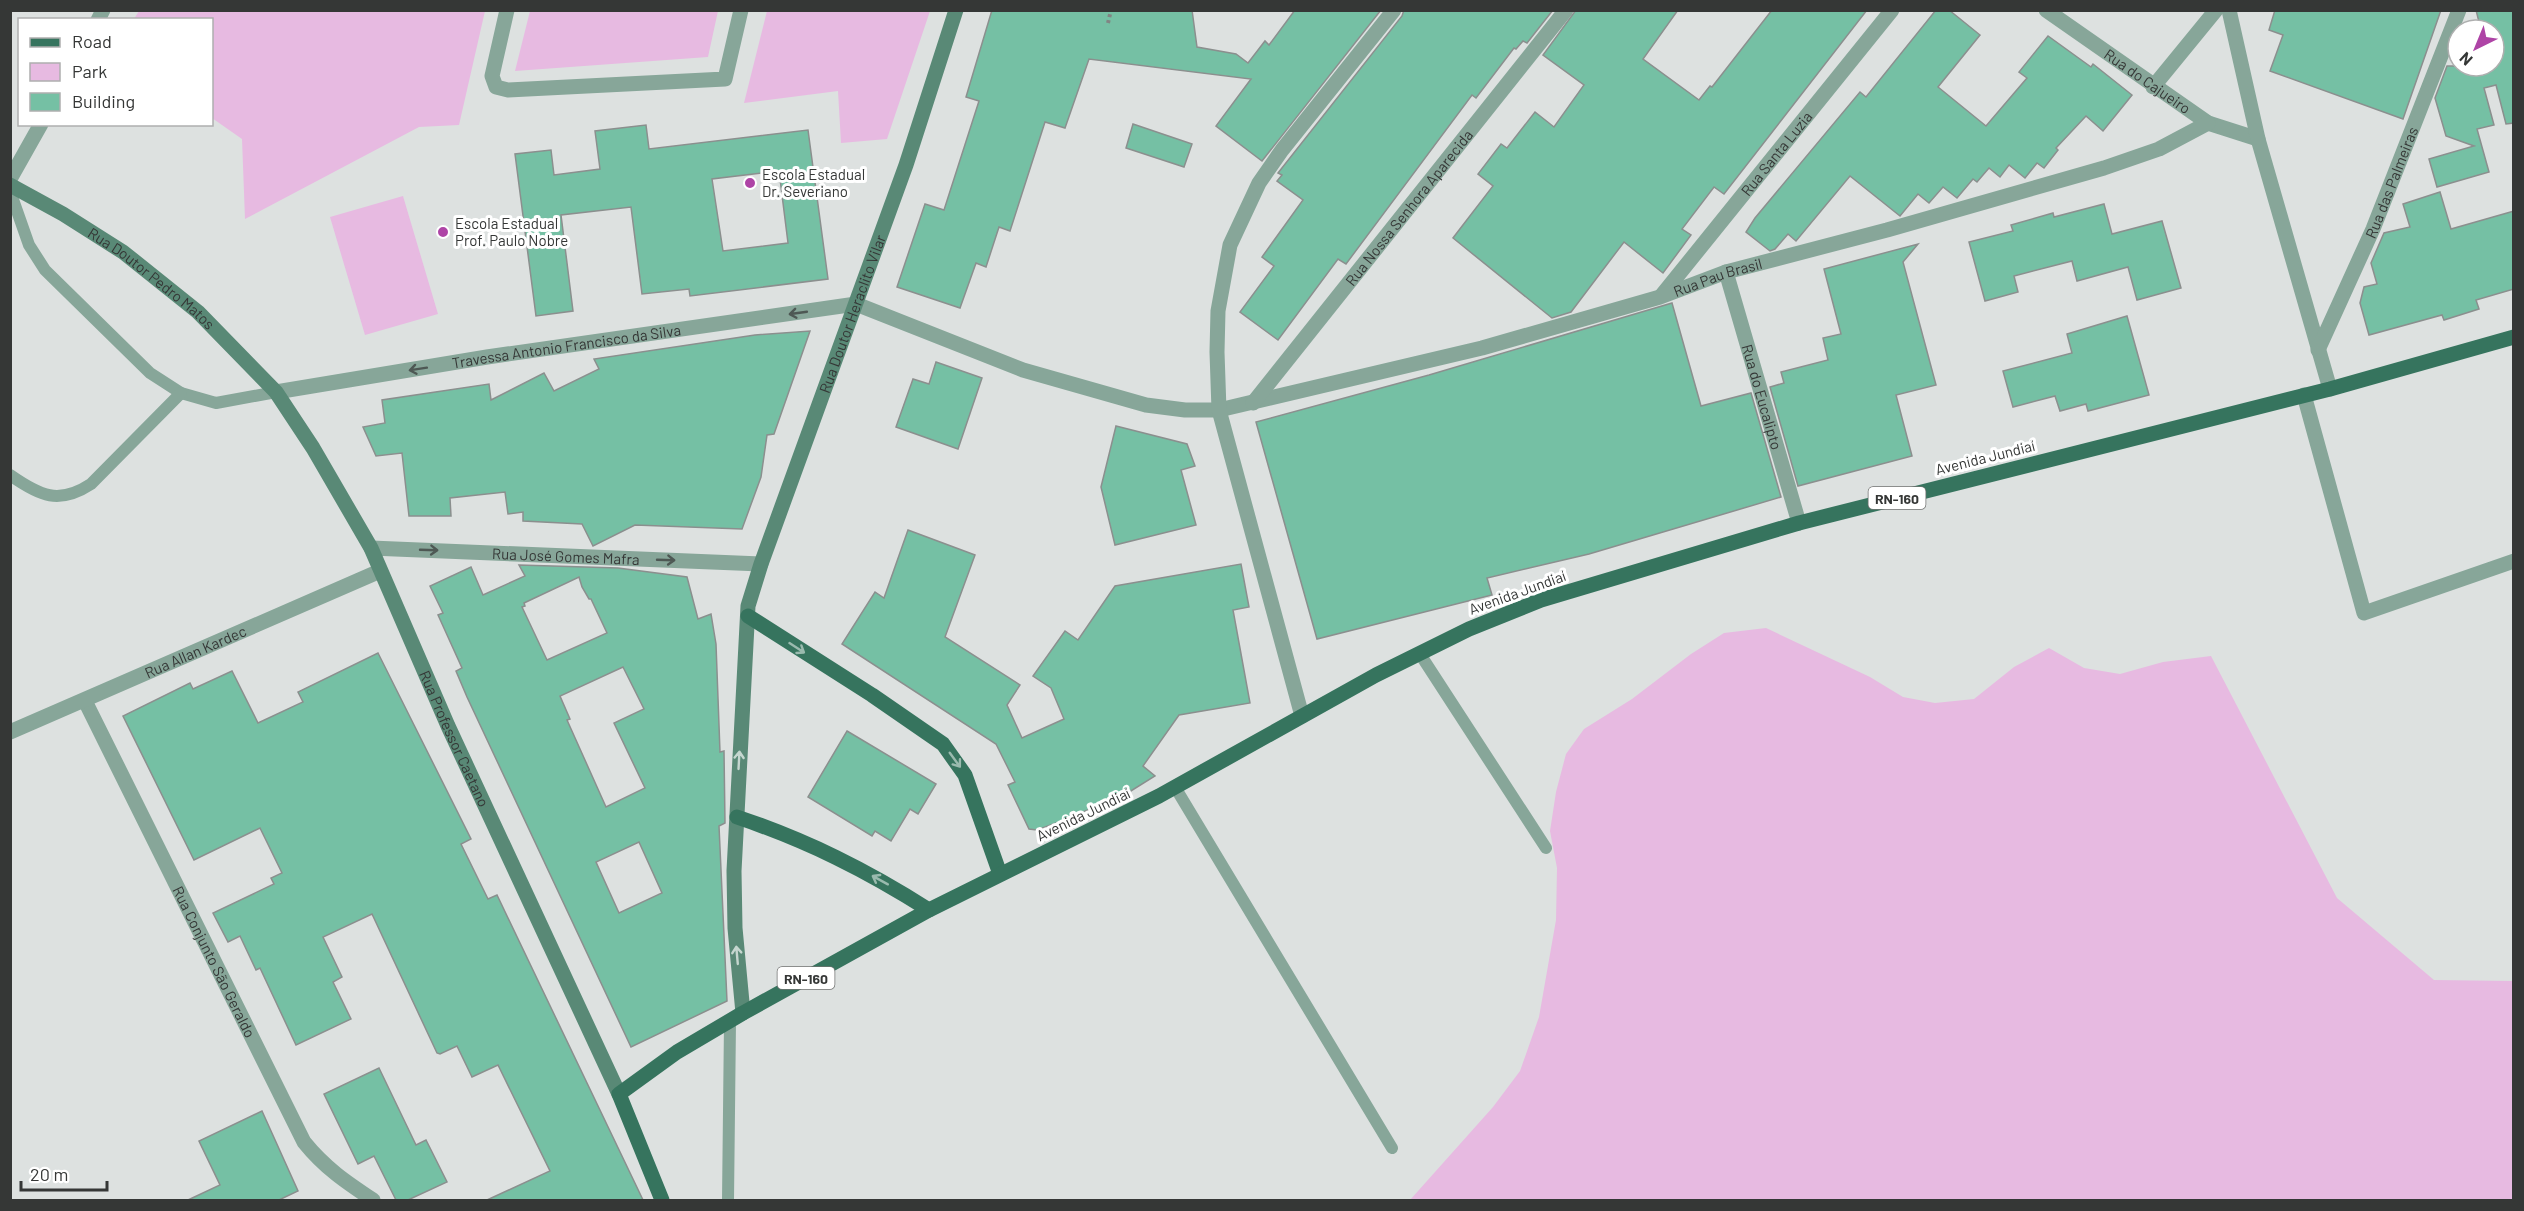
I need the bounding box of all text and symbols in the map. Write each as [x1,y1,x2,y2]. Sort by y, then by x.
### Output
legend [18,18,213,126]
north arrow [2446,18,2506,78]
text: Road [72,30,112,52]
street label: Rua do Cajueiro [2101,45,2194,117]
text: N [2455,49,2476,70]
text: Park [72,60,107,82]
text: Building [72,90,135,112]
street label: Rua Santa Luzia [1737,108,1816,199]
street label: Rua das Palmeiras [2361,124,2421,241]
street label: Rua Nossa Senhora Aparecida [1341,126,1476,289]
place label: Escola Estadual Dr. Severiano [762,165,865,200]
marker: Escola Estadual Dr. Severiano [743,176,757,190]
place label: Escola Estadual Prof. Paulo Nobre [455,214,568,249]
street label: Rua Doutor Pedro Matos [85,223,219,333]
marker: Escola Estadual Prof. Paulo Nobre [436,225,450,239]
street label: Rua Doutor Heraclito Vilar [815,232,889,395]
street label: Rua Pau Brasil [1671,254,1764,300]
one-way arrow [789,307,808,318]
street label: Travessa Antonio Francisco da Silva [451,320,682,372]
street label: Rua do Eucalipto [1738,342,1786,452]
one-way arrow [409,363,428,374]
street label: Avenida Jundiaí [1933,436,2037,478]
road number: RN-160 [1868,487,1926,509]
street label: Rua José Gomes Mafra [492,544,640,568]
one-way arrow [419,545,439,556]
one-way arrow [656,554,676,566]
street label: Avenida Jundiaí [1466,566,1568,618]
street label: Rua Allan Kardec [142,621,249,681]
one-way arrow [788,642,805,654]
street label: Rua Professor Caetano [416,668,493,810]
one-way arrow [734,751,745,771]
one-way arrow [949,751,962,767]
street label: Avenida Jundiaí [1033,784,1133,844]
one-way arrow [871,873,888,885]
street label: Rua Conjunto São Geraldo [169,883,260,1041]
one-way arrow [731,946,742,965]
road number: RN-160 [778,967,834,989]
scale bar [21,1154,106,1192]
text: 20 m [30,1163,68,1185]

